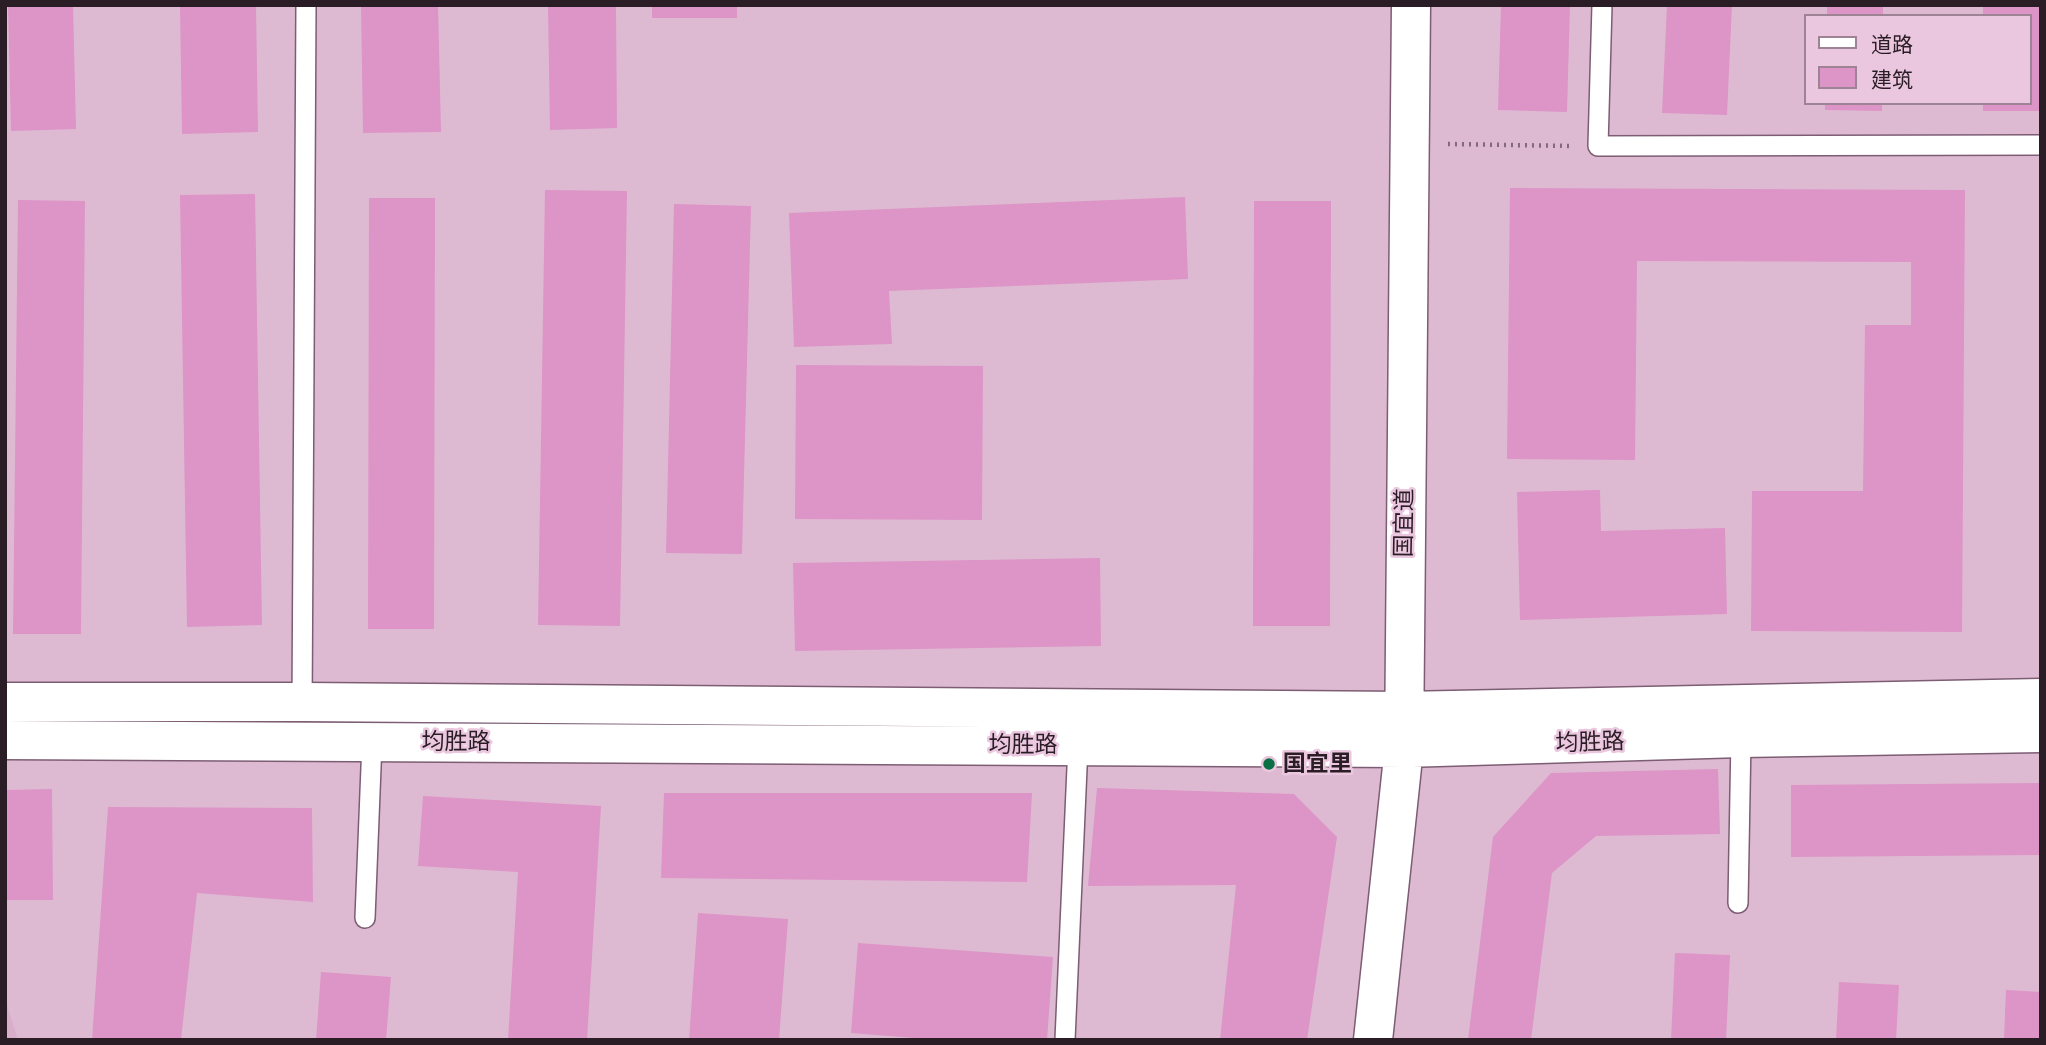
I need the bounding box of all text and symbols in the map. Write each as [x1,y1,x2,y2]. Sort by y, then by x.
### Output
legend [1804,14,2032,105]
text: 道路 [1871,32,1913,57]
text: 建筑 [1871,67,1913,92]
street label: 国宜道 [1391,488,1419,558]
street label: 均胜路 [422,728,490,756]
street label: 均胜路 [1555,728,1625,758]
street label: 均胜路 [989,731,1057,759]
place label: 国宜里 [1283,750,1352,778]
marker: 国宜里 [1261,756,1277,772]

